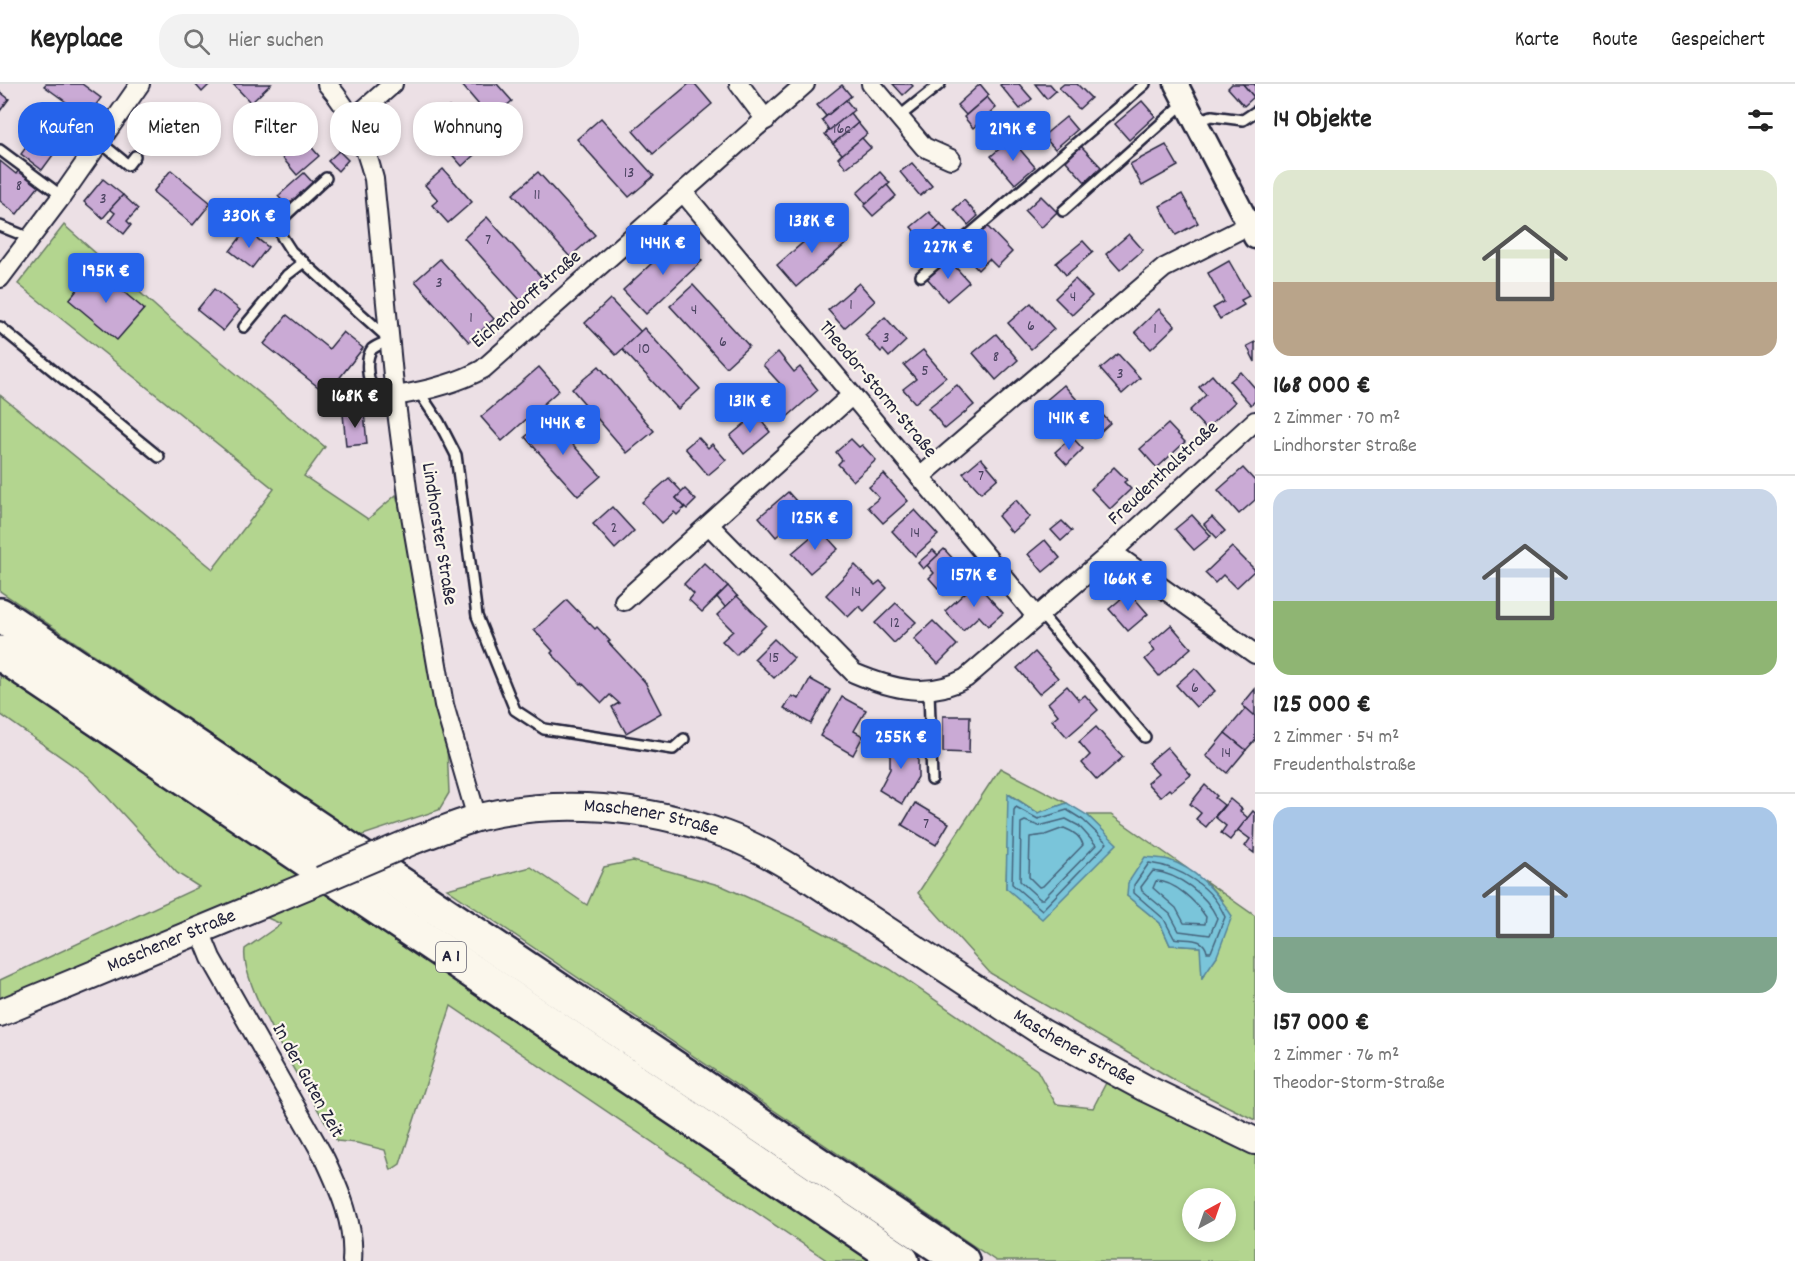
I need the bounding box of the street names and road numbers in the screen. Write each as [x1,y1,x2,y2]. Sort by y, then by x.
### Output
street label: Eichendorffstraße [466,244,588,356]
street label: Theodor-Storm-Straße [811,315,943,465]
street label: Freudenthalstraße [1102,415,1226,533]
street label: Lindhorster Straße [413,461,463,607]
street label: Maschener Straße [583,793,723,845]
street label: Maschener Straße [103,903,241,981]
road number: A 1 [436,942,466,972]
street label: Maschener Straße [1007,1003,1141,1094]
street label: In der Guten Zeit [264,1018,350,1144]

